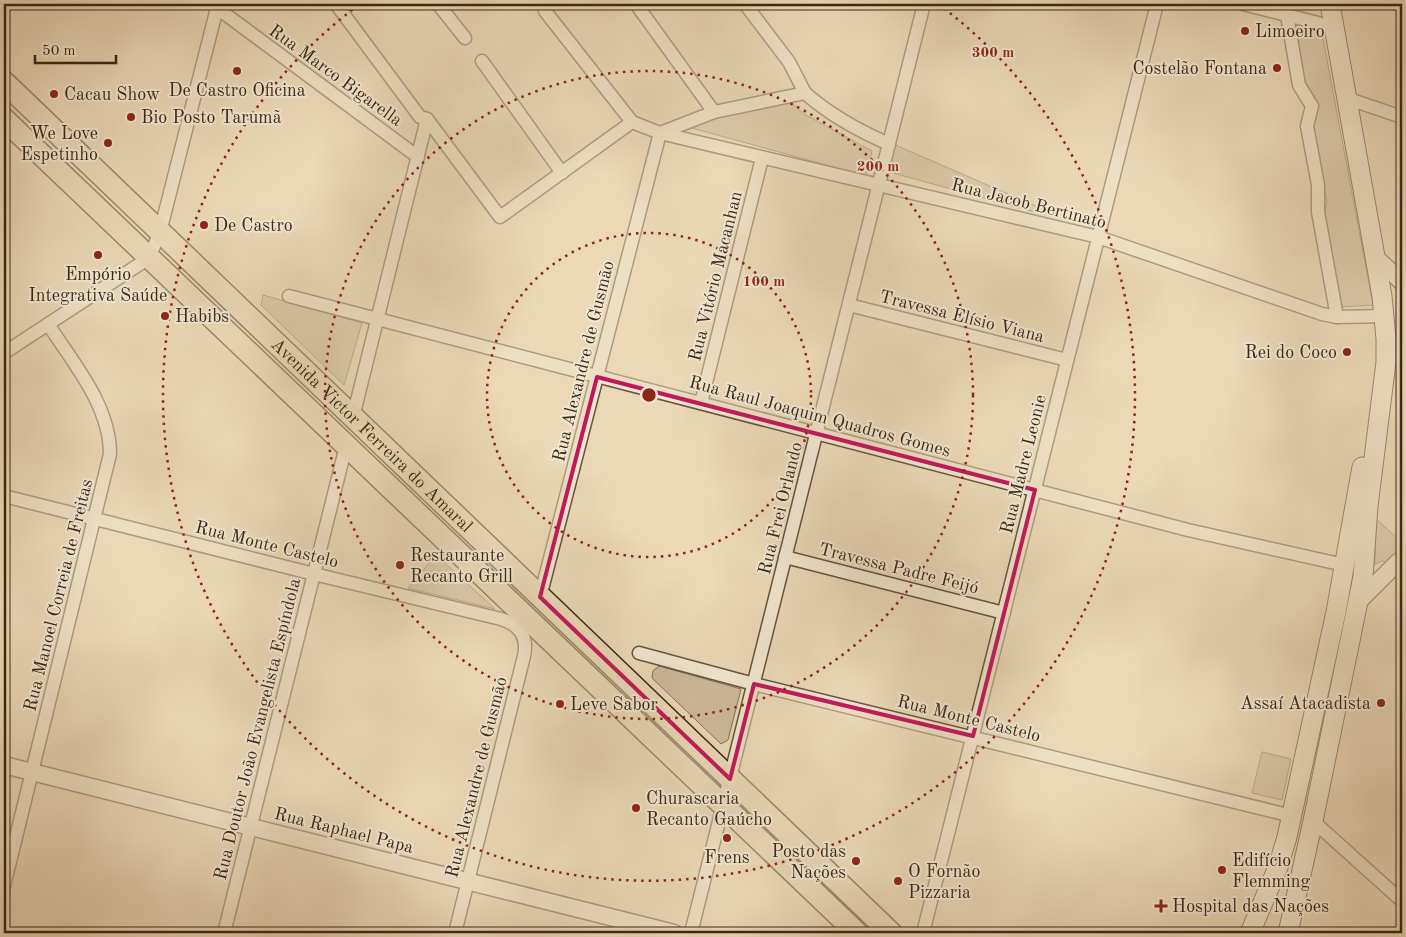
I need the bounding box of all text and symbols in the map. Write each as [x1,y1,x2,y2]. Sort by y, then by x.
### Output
street label: Rua Marco Bigarella [265,22,405,130]
place label: Limoeiro [1255,23,1325,41]
marker: Limoeiro [1239,25,1251,37]
scale bar [35,32,116,64]
text: 50 m [42,44,76,59]
text: 300 m [972,46,1014,61]
place label: Costelão Fontana [1133,60,1267,78]
marker: Costelão Fontana [1271,62,1283,74]
marker: De Castro Oficina [231,65,243,77]
place label: De Castro Oficina [168,82,306,100]
place label: Cacau Show [64,86,160,104]
marker: Cacau Show [48,88,60,100]
place label: Bio Posto Tarumã [141,109,282,127]
marker: Bio Posto Tarumã [125,111,137,123]
place label: We Love Espetinho [21,125,98,164]
marker: We Love Espetinho [102,137,114,149]
text: 200 m [857,160,899,175]
street label: Rua Jacob Bertinato [949,176,1108,232]
street label: Rua Vitório Macanhan [686,189,746,363]
place label: De Castro [214,217,293,235]
marker: De Castro [198,219,210,231]
marker: Empório Integrativa Saúde [92,249,104,261]
street label: Rua Alexandre de Gusmão [550,259,618,464]
place label: Empório Integrativa Saúde [29,266,167,305]
text: 100 m [743,275,785,290]
street label: Travessa Elísio Viana [877,288,1046,346]
place label: Habibs [175,308,229,326]
marker: Habibs [159,310,171,322]
street label: Avenida Victor Ferreira do Amaral [267,335,475,536]
place label: Rei do Coco [1245,344,1337,362]
marker: Rei do Coco [1341,346,1353,358]
street label: Rua Raul Joaquim Quadros Gomes [687,373,953,461]
centre of rings [640,386,658,404]
street label: Rua Madre Leonie [998,393,1050,536]
street label: Rua Frei Orlando [756,440,806,576]
street label: Rua Manoel Correia de Freitas [21,477,97,713]
street label: Rua Monte Castelo [193,518,340,571]
street label: Travessa Padre Feijó [817,540,981,598]
place label: Restaurante Recanto Grill [410,547,513,586]
marker: Restaurante Recanto Grill [394,559,406,571]
street label: Rua Doutor João Evangelista Espíndola [212,576,304,882]
street label: Rua Alexandre de Gusmão [443,675,511,880]
street label: Rua Monte Castelo [895,692,1042,745]
place label: Assaí Atacadista [1240,695,1371,713]
place label: Leve Sabor [570,696,659,714]
marker: Assaí Atacadista [1375,697,1387,709]
marker: Leve Sabor [554,698,566,710]
place label: Churascaria Recanto Gaúcho [646,790,772,829]
marker: Churascaria Recanto Gaúcho [630,802,642,814]
street label: Rua Raphael Papa [272,805,415,857]
marker: Frens [721,832,733,844]
place label: Posto das Nações [772,843,846,882]
place label: Frens [704,849,750,867]
place label: Edifício Flemming [1232,852,1310,891]
marker: Posto das Nações [850,855,862,867]
place label: O Fornão Pizzaria [908,863,980,902]
marker: Edifício Flemming [1216,864,1228,876]
marker: O Fornão Pizzaria [892,875,904,887]
place label: Hospital das Nações [1172,898,1329,916]
marker: Hospital das Nações [1154,899,1168,913]

